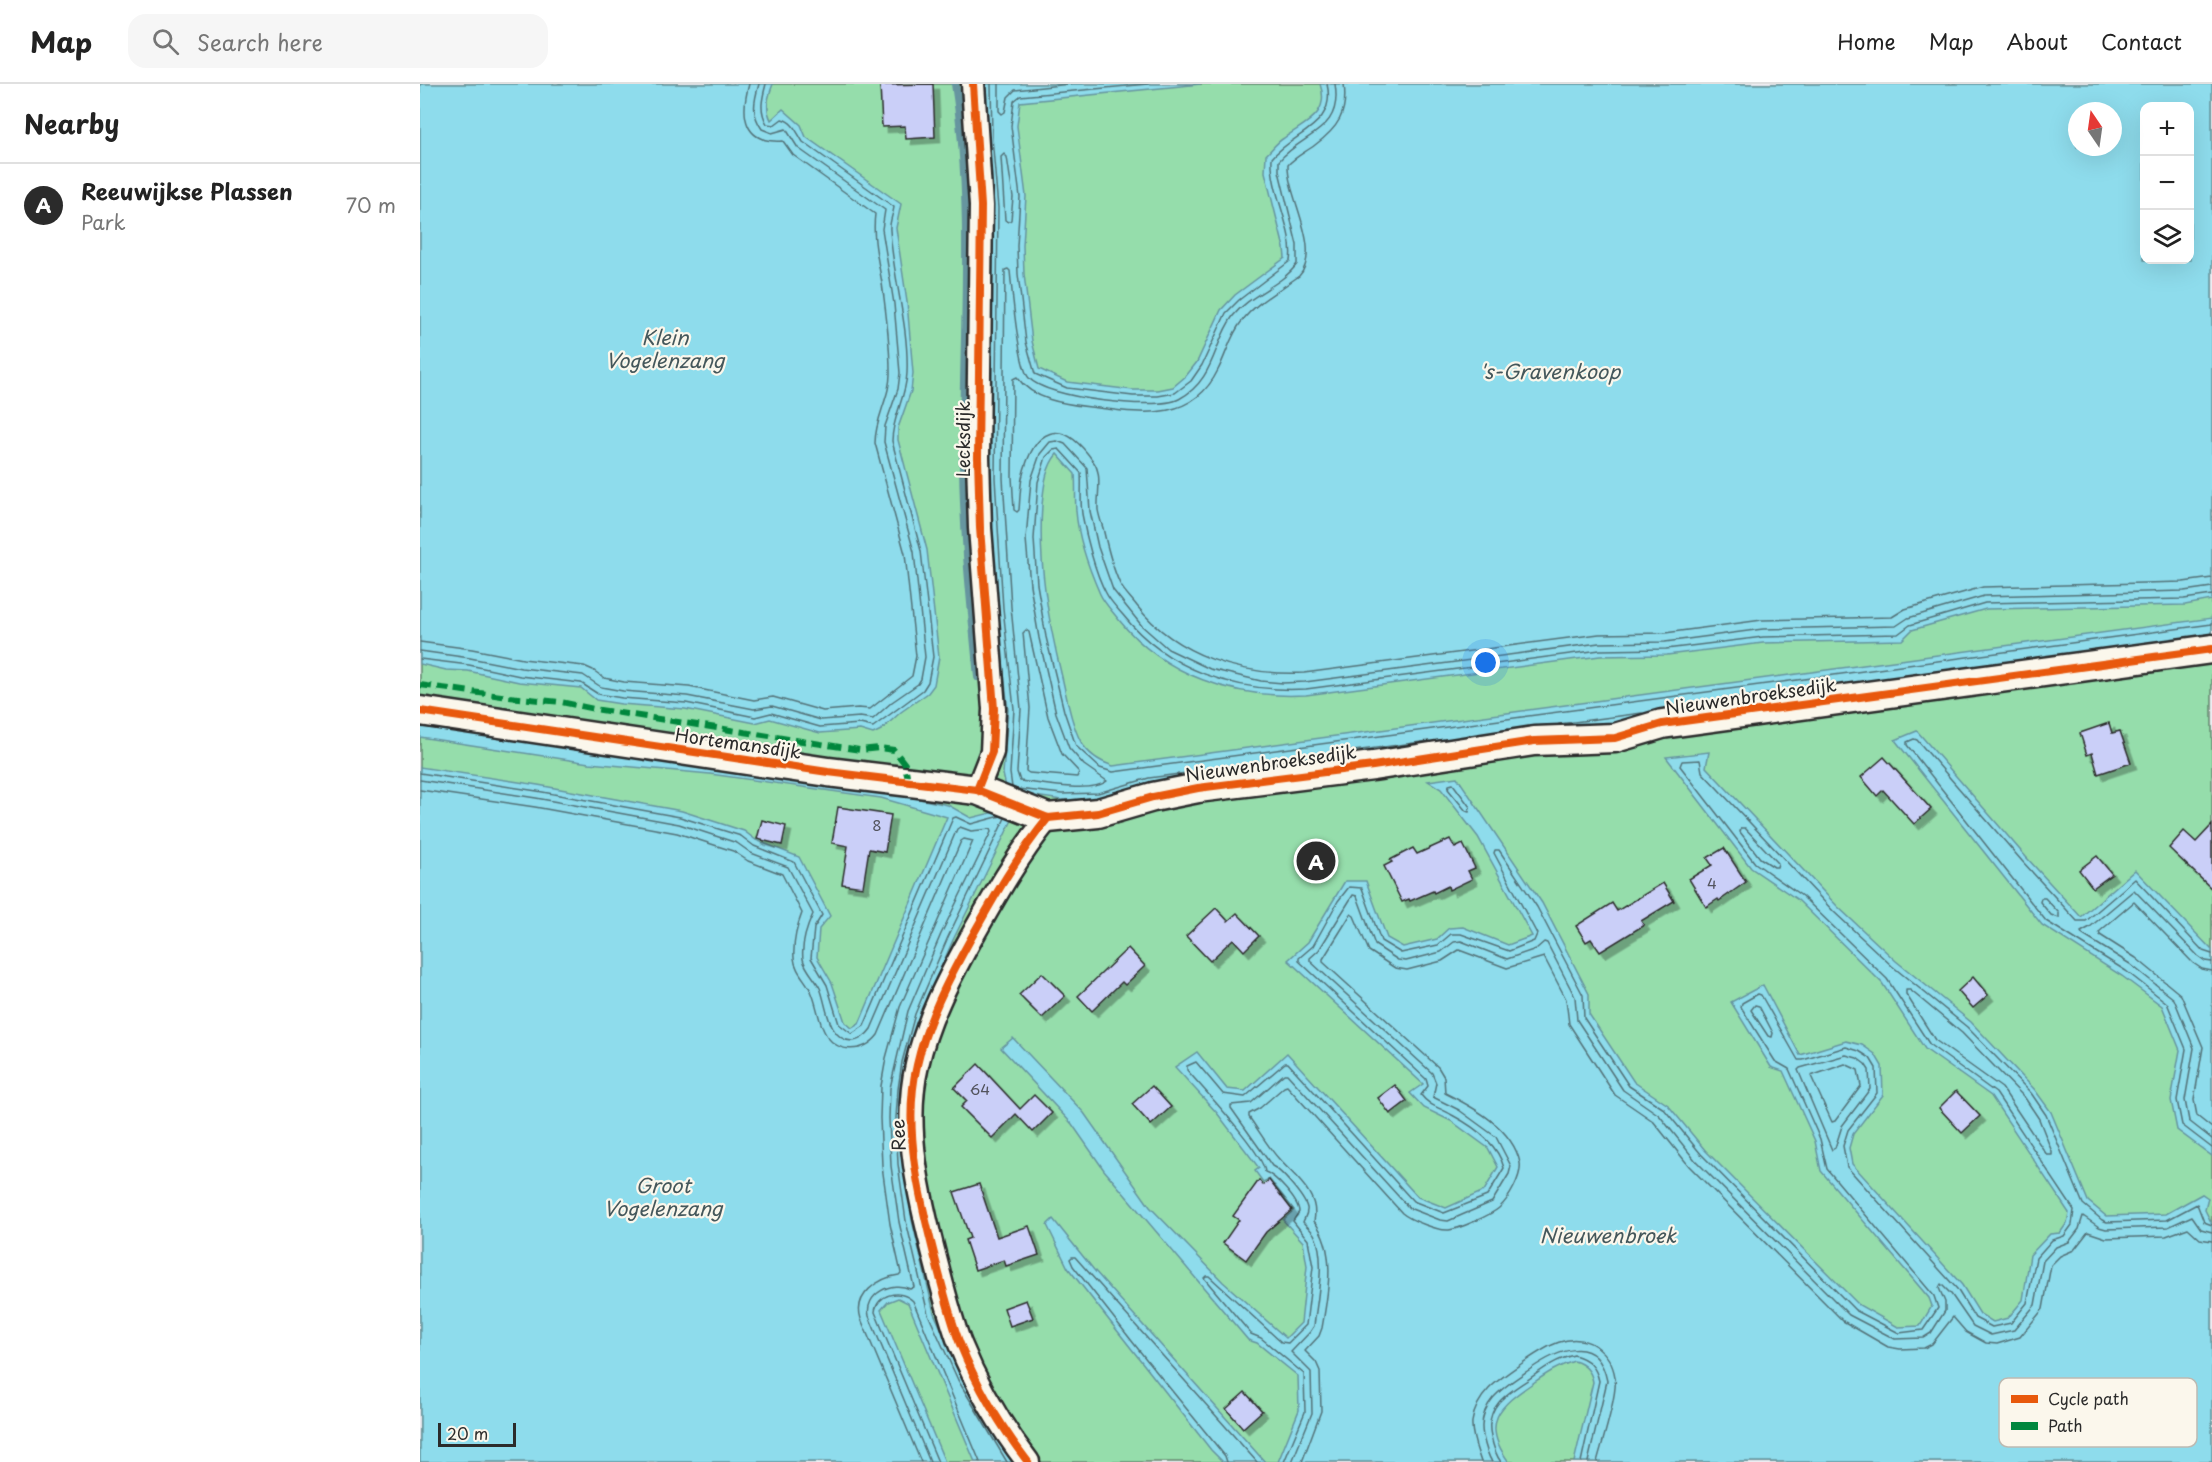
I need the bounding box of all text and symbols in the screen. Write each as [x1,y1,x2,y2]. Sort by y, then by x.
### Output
search box [128,14,548,68]
text: Map [30,20,92,63]
icon: search [149,25,182,58]
text: Search here [197,25,323,58]
text: Home [1837,25,1896,57]
text: Map [1929,25,1974,57]
text: About [2007,25,2068,57]
text: Contact [2101,25,2182,57]
north arrow [2068,102,2122,156]
map controls [2140,102,2194,264]
button: + [2140,102,2194,156]
text: Nearby [24,104,119,143]
button: − [2140,156,2194,210]
text: Reeuwijkse Plassen [81,174,293,207]
text: A [36,190,51,220]
text: 70 m [346,190,396,220]
text: Park [81,207,126,237]
button: layers [2140,210,2194,264]
water label: Klein Vogelenzang [606,322,726,375]
water label: 's-Gravenkoop [1480,356,1621,386]
street label: Lecksdijk [949,401,976,477]
your location [1471,648,1500,677]
street label: Nieuwenbroeksedijk [1664,670,1838,721]
street label: Hortemansdijk [673,720,803,765]
street label: Nieuwenbroeksedijk [1184,737,1358,788]
house number: 8 [872,813,882,836]
pin: A [1296,838,1336,884]
house number: 4 [1707,871,1717,894]
house number: 64 [970,1077,990,1100]
street label: Ree [883,1118,912,1152]
water label: Groot Vogelenzang [604,1170,724,1223]
water label: Nieuwenbroek [1540,1220,1678,1250]
legend [1999,1378,2197,1447]
text: Cycle path [2048,1386,2129,1410]
text: Path [2048,1413,2083,1437]
scale bar [438,1420,516,1448]
text: 20 m [447,1421,488,1445]

